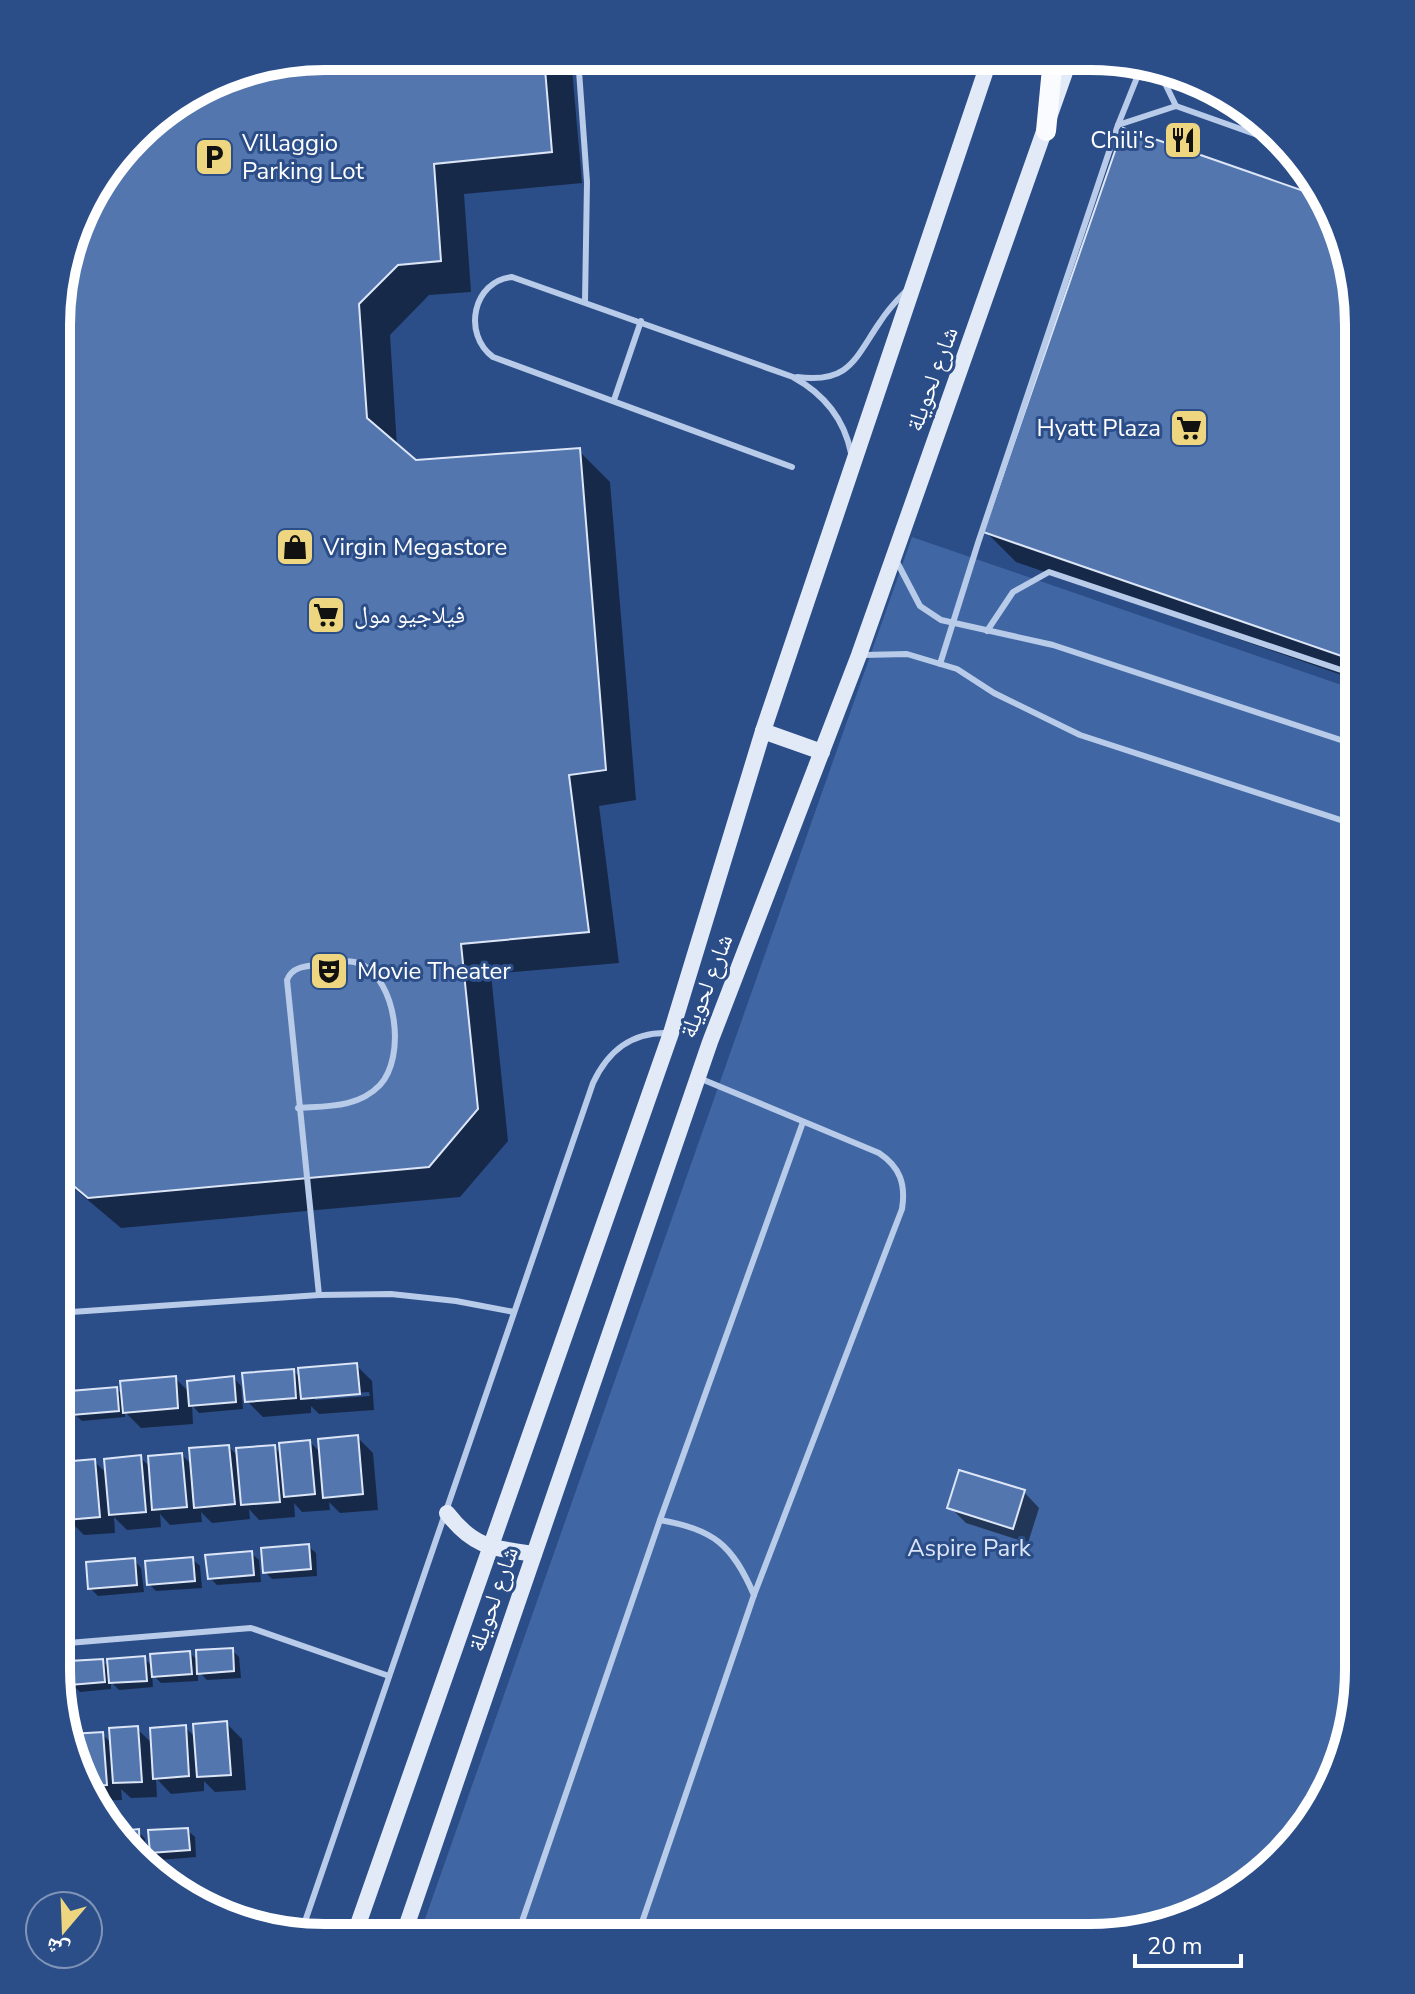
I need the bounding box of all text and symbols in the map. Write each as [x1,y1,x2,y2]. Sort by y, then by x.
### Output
restaurant icon: Chili's [1162,119,1204,161]
place label: Chili's [1090,124,1155,156]
place label: Villaggio Parking Lot [241,127,364,187]
parking icon: Villaggio Parking Lot [193,136,235,178]
street label: شارع لحويلة [898,322,966,436]
supermarket icon: Hyatt Plaza [1168,407,1210,449]
place label: Hyatt Plaza [1037,412,1161,444]
shop icon: Virgin Megastore [274,526,316,568]
place label: Virgin Megastore [322,531,507,563]
supermarket icon: فيلاجيو مول [305,594,347,636]
place label: فيلاجيو مول [354,599,465,631]
street label: شارع لحويلة [672,929,740,1043]
theatre icon: Movie Theater [308,950,350,992]
place label: Movie Theater [357,955,511,987]
park label: Aspire Park [907,1532,1032,1564]
street label: شارع لحويلة [460,1542,526,1656]
north arrow [24,1890,104,1970]
scale bar [1135,1918,1241,1968]
text: ش [42,1930,74,1966]
text: 20 m [1147,1930,1203,1962]

